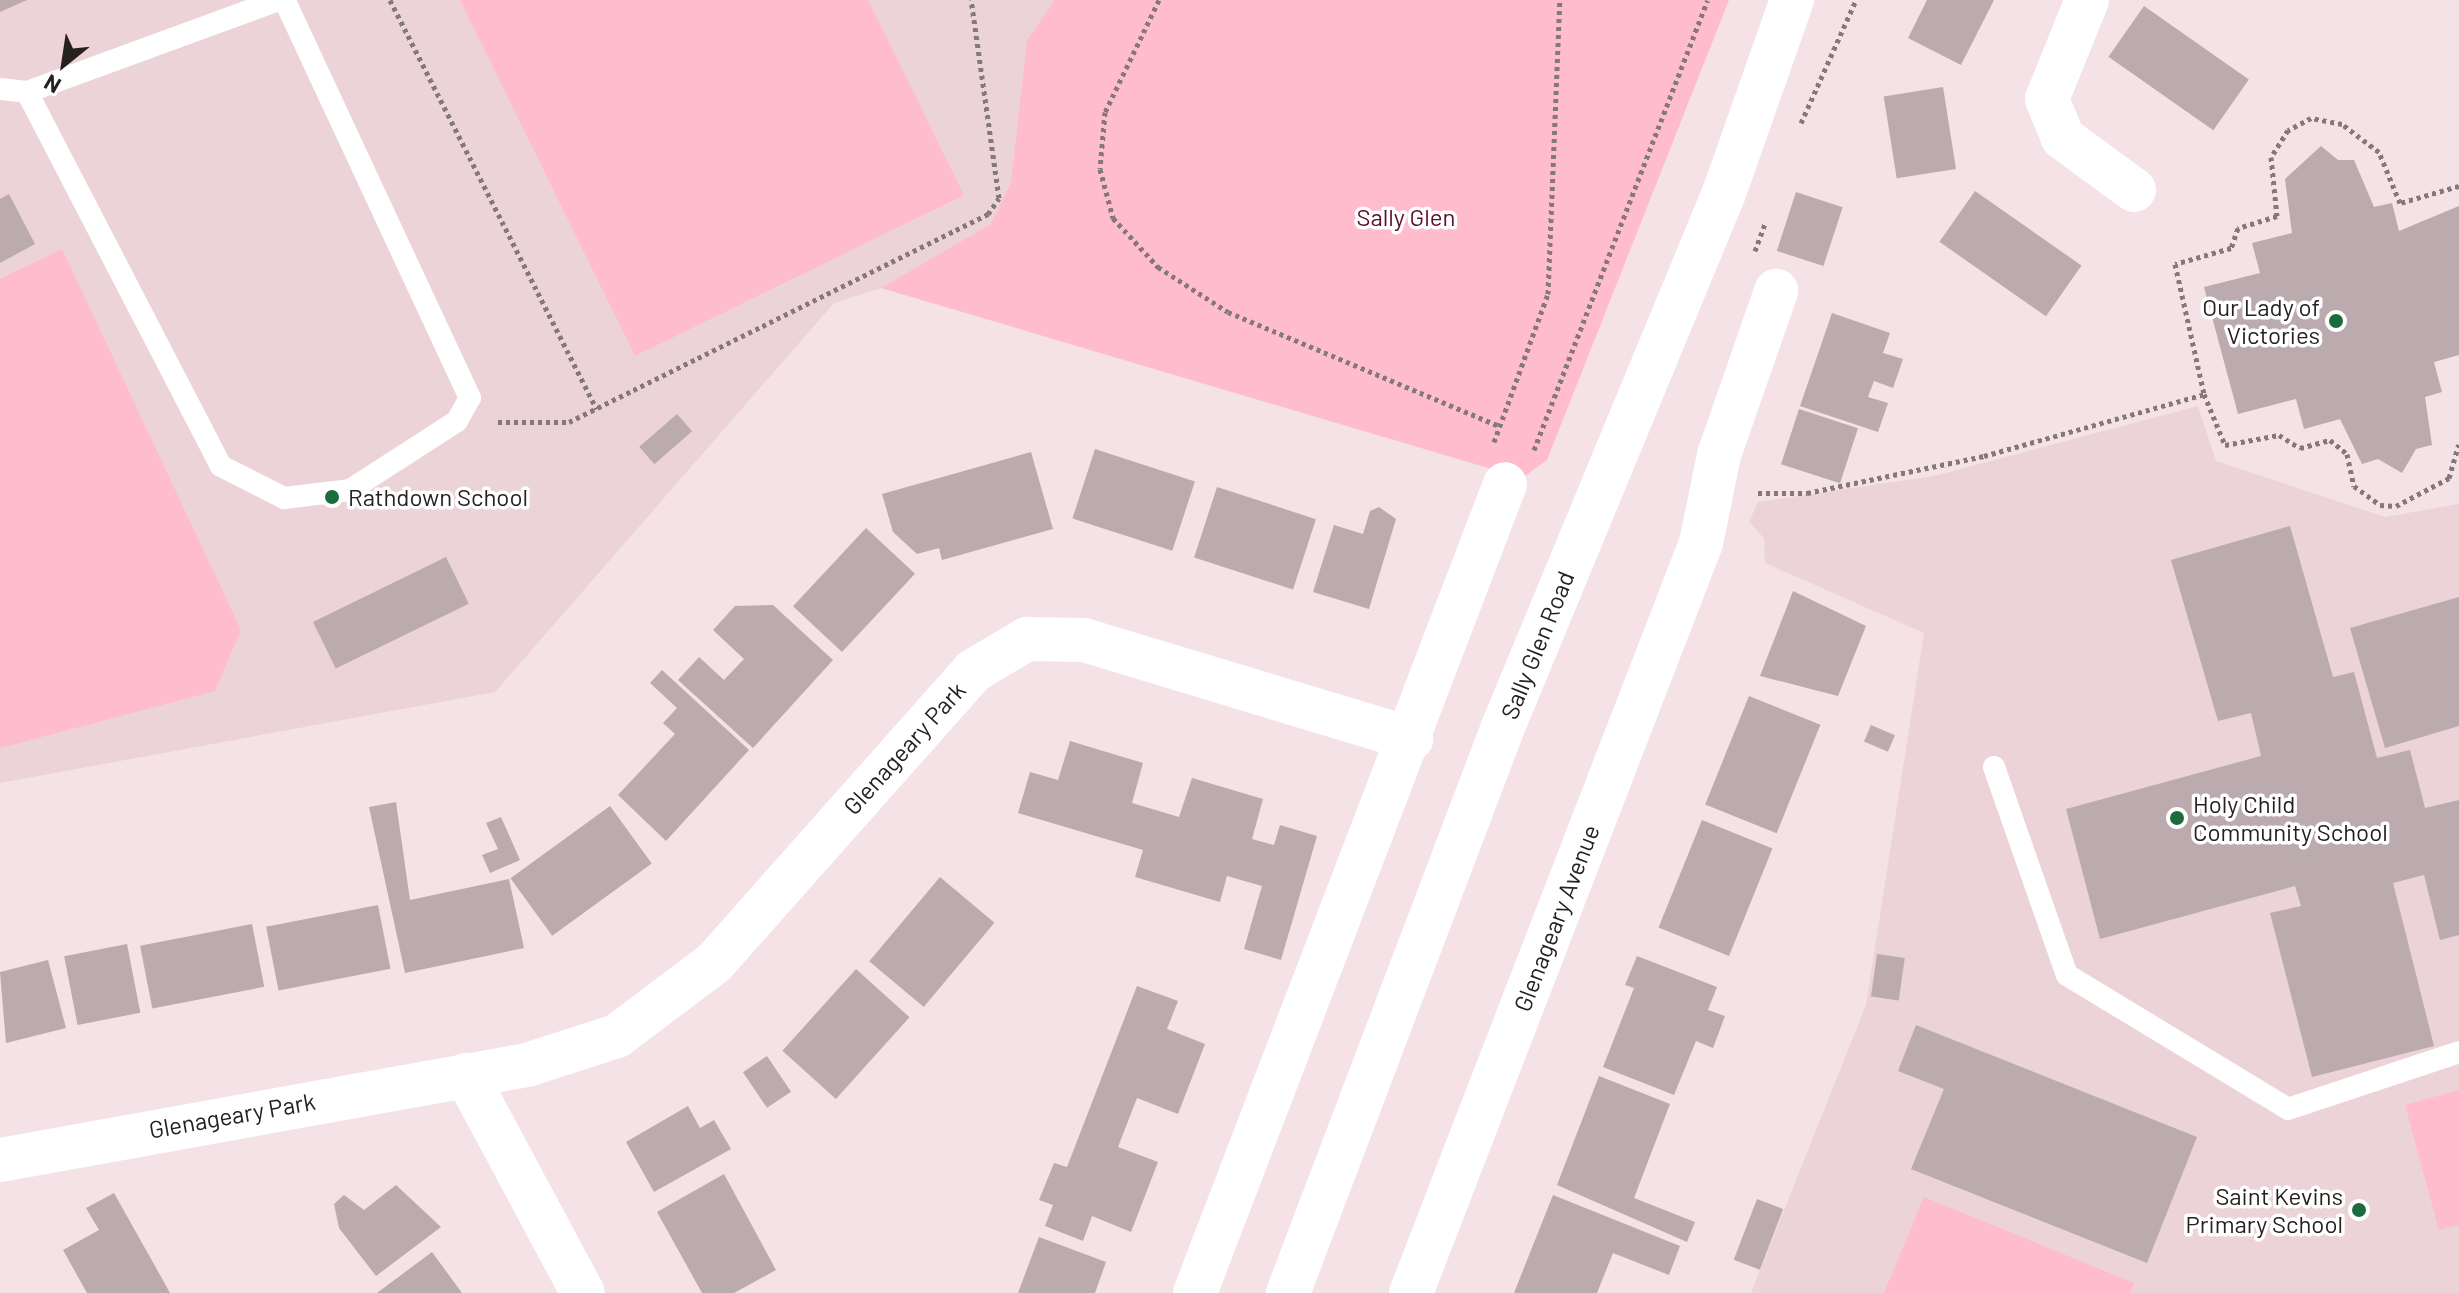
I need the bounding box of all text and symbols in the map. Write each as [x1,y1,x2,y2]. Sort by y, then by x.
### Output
north arrow [24,24,104,104]
text: N [39,70,65,100]
park label: Sally Glen [1356,203,1456,231]
place label: Our Lady of Victories [2202,293,2320,349]
marker: Our Lady of Victories [2327,312,2345,330]
place label: Rathdown School [348,483,528,511]
marker: Rathdown School [323,488,341,506]
street label: Sally Glen Road [1494,567,1580,723]
street label: Glenageary Park [837,676,971,820]
place label: Holy Child Community School [2193,790,2388,846]
marker: Holy Child Community School [2168,809,2186,827]
street label: Glenageary Avenue [1507,821,1605,1015]
street label: Glenageary Park [147,1086,317,1144]
place label: Saint Kevins Primary School [2186,1182,2343,1238]
marker: Saint Kevins Primary School [2350,1201,2368,1219]

